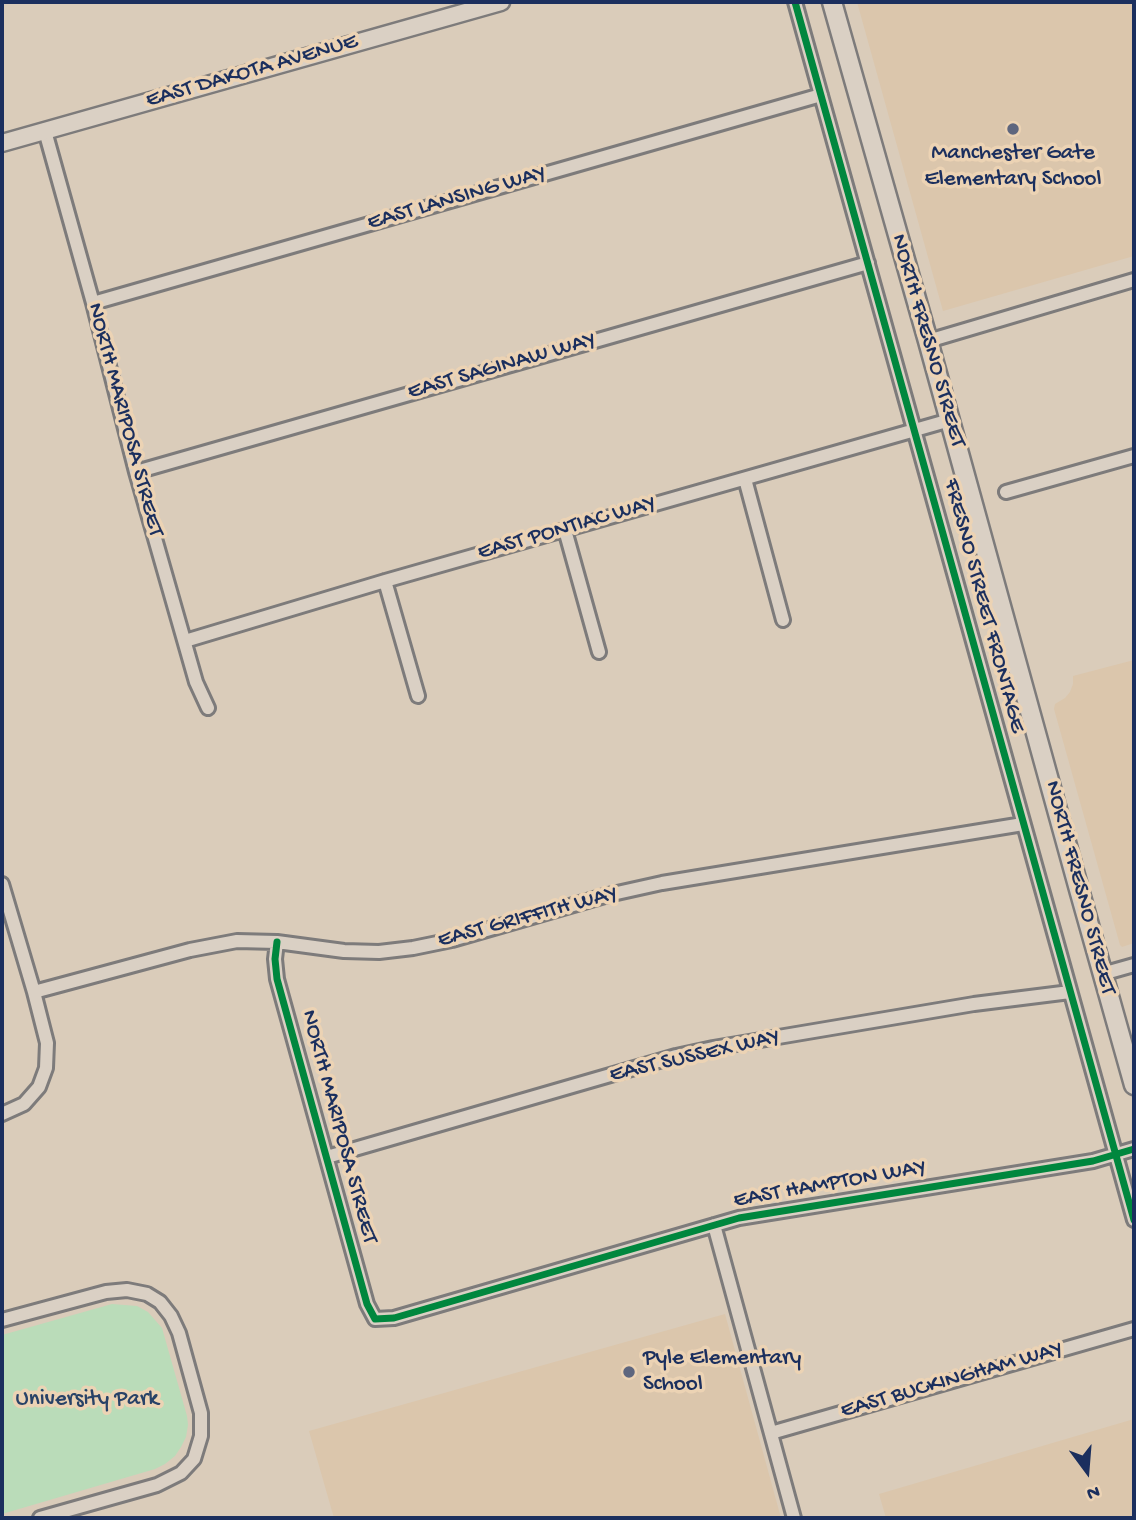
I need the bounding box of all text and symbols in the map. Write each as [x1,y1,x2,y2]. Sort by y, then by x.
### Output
street label: EAST DAKOTA AVENUE [143,29,361,115]
marker: Manchester Gate Elementary School [1005,121,1021,137]
place label: Manchester Gate Elementary School [924,140,1102,194]
street label: EAST LANSING WAY [364,160,550,238]
street label: NORTH FRESNO STREET [883,231,971,451]
street label: NORTH MARIPOSA STREET [80,300,168,540]
street label: EAST SAGINAW WAY [405,327,599,407]
street label: FRESNO STREET FRONTAGE [936,476,1030,736]
street label: EAST PONTIAC WAY [475,490,659,568]
street label: NORTH FRESNO STREET [1037,778,1121,998]
street label: EAST GRIFFITH WAY [435,881,621,955]
street label: NORTH MARIPOSA STREET [294,1007,382,1247]
street label: EAST SUSSEX WAY [607,1024,783,1090]
street label: EAST HAMPTON WAY [732,1154,928,1216]
street label: EAST BUCKINGHAM WAY [838,1336,1066,1426]
place label: Pyle Elementary School [643,1345,801,1399]
marker: Pyle Elementary School [621,1364,637,1380]
park label: University Park [16,1386,158,1414]
north arrow [1052,1436,1122,1506]
text: N [1084,1479,1102,1504]

